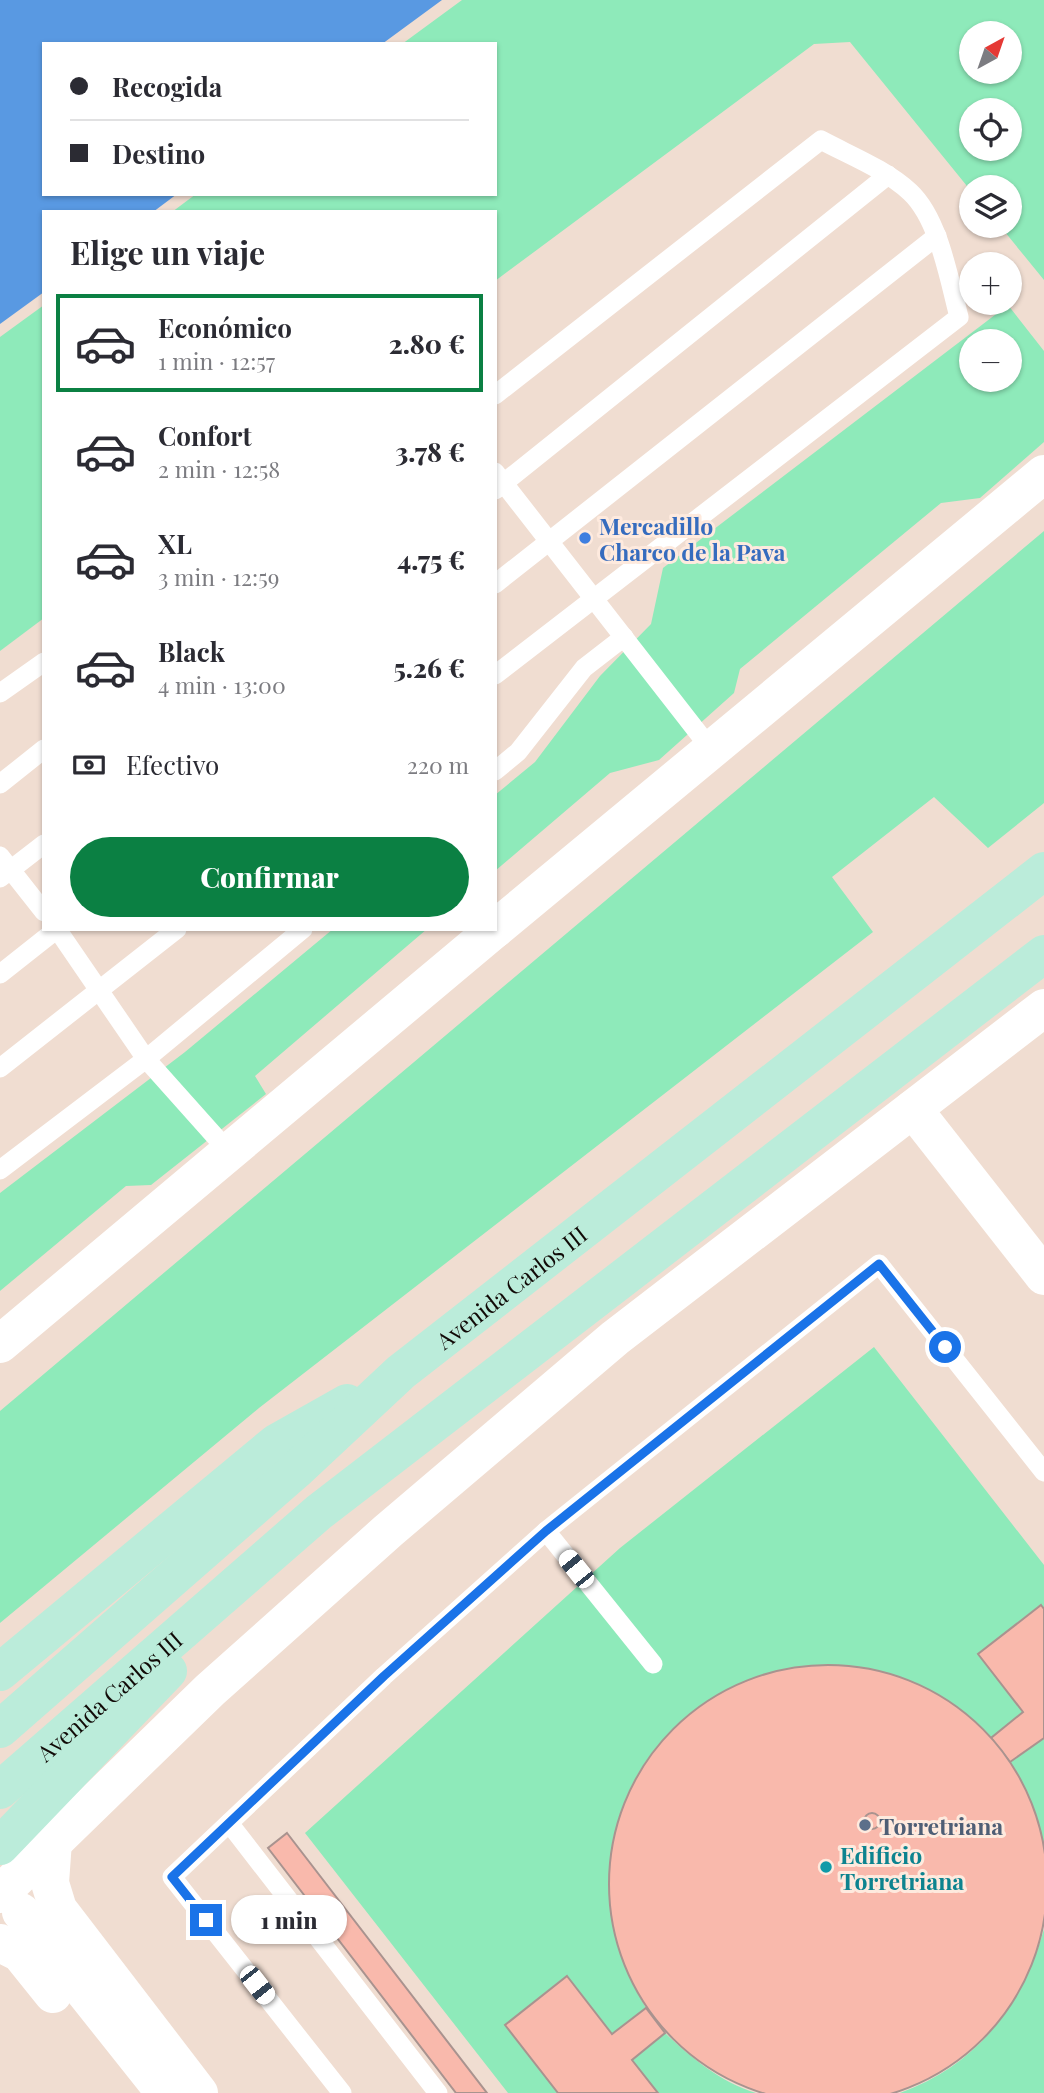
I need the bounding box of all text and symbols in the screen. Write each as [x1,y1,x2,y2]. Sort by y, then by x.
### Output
north arrow [959,21,1022,84]
map controls [959,21,1022,392]
text: Recogida [112,69,222,104]
button: locate [959,98,1022,161]
text: Destino [112,136,205,171]
button: layers [959,175,1022,238]
text: Elige un viaje [70,230,265,273]
button: + [959,252,1022,315]
text: Económico [158,310,292,345]
icon: car [74,312,137,375]
text: 2.80 € [389,326,465,361]
button: − [959,329,1022,392]
text: 1 min · 12:57 [158,345,275,376]
text: Confort [158,418,252,453]
icon: car [74,420,137,483]
text: 3.78 € [395,434,465,469]
text: 2 min · 12:58 [158,453,280,484]
place label: Mercadillo Charco de la Pava [599,510,786,567]
text: XL [158,526,192,561]
icon: car [74,528,137,591]
marker: Mercadillo Charco de la Pava [577,530,593,546]
text: 4.75 € [397,542,465,577]
text: 3 min · 12:59 [158,561,279,592]
text: Black [158,634,225,669]
icon: car [74,636,137,699]
text: 5.26 € [393,650,465,685]
text: 4 min · 13:00 [158,669,286,700]
icon: cash [70,746,108,784]
text: Efectivo [126,747,219,782]
text: 220 m [407,749,469,780]
button: Confirmar [70,837,469,917]
street label: Avenida Carlos III [428,1218,593,1356]
route start [929,1331,961,1363]
car [555,1546,598,1592]
street label: Avenida Carlos III [28,1623,188,1768]
place label: Torretriana [879,1810,1003,1841]
marker: Torretriana [857,1817,873,1833]
place label: Edificio Torretriana [840,1839,964,1896]
marker: Edificio Torretriana [818,1859,834,1875]
callout: 1 min [230,1896,346,1944]
route end [190,1904,222,1936]
text: 1 min [261,1904,317,1935]
car [236,1962,279,2008]

